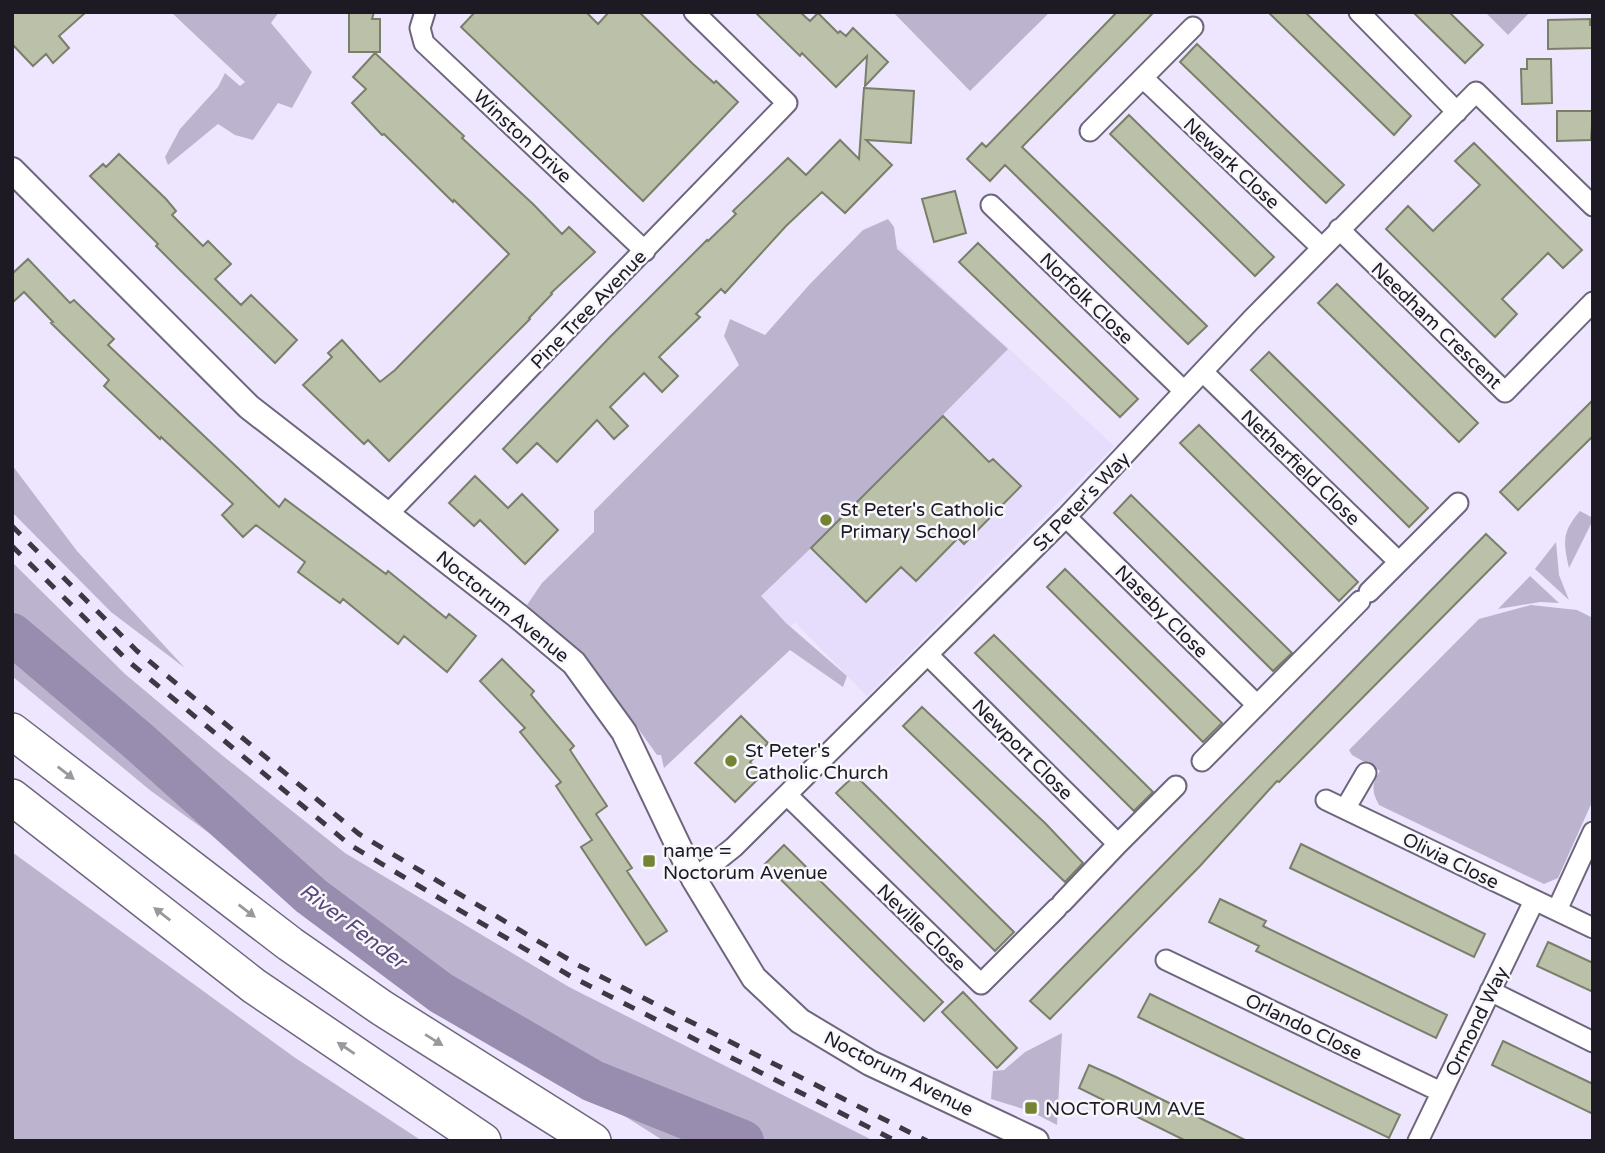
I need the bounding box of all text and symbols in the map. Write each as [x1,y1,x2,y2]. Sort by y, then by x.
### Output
street label: Winston Drive [469,86,576,188]
street label: Newark Close [1179,114,1284,214]
street label: Pine Tree Avenue [526,246,651,374]
street label: Norfolk Close [1035,249,1138,349]
street label: Needham Crescent [1367,258,1506,394]
street label: Netherfield Close [1236,405,1364,530]
street label: St Peter's Way [1029,448,1135,556]
place label: St Peter's Catholic Primary School [840,499,1004,543]
marker: St Peter's Catholic Primary School [818,512,834,528]
street label: Noctorum Avenue [431,546,573,667]
street label: Naseby Close [1110,561,1212,663]
street label: Newport Close [967,695,1077,805]
place label: St Peter's Catholic Church [745,740,889,784]
marker: St Peter's Catholic Church [723,753,739,769]
one-way arrow [57,765,75,780]
street label: Olivia Close [1399,828,1502,894]
place label: name = Noctorum Avenue [663,840,828,884]
marker: name = Noctorum Avenue [641,853,657,869]
water label: River Fender [295,878,413,976]
street label: Neville Close [872,880,970,976]
one-way arrow [237,904,256,918]
one-way arrow [153,907,171,921]
street label: Ormond Way [1441,963,1513,1080]
street label: Orlando Close [1242,989,1366,1065]
street label: Noctorum Avenue [820,1027,977,1121]
one-way arrow [424,1034,443,1047]
one-way arrow [336,1042,355,1055]
place label: NOCTORUM AVE [1045,1098,1205,1120]
marker: NOCTORUM AVE [1023,1100,1039,1116]

